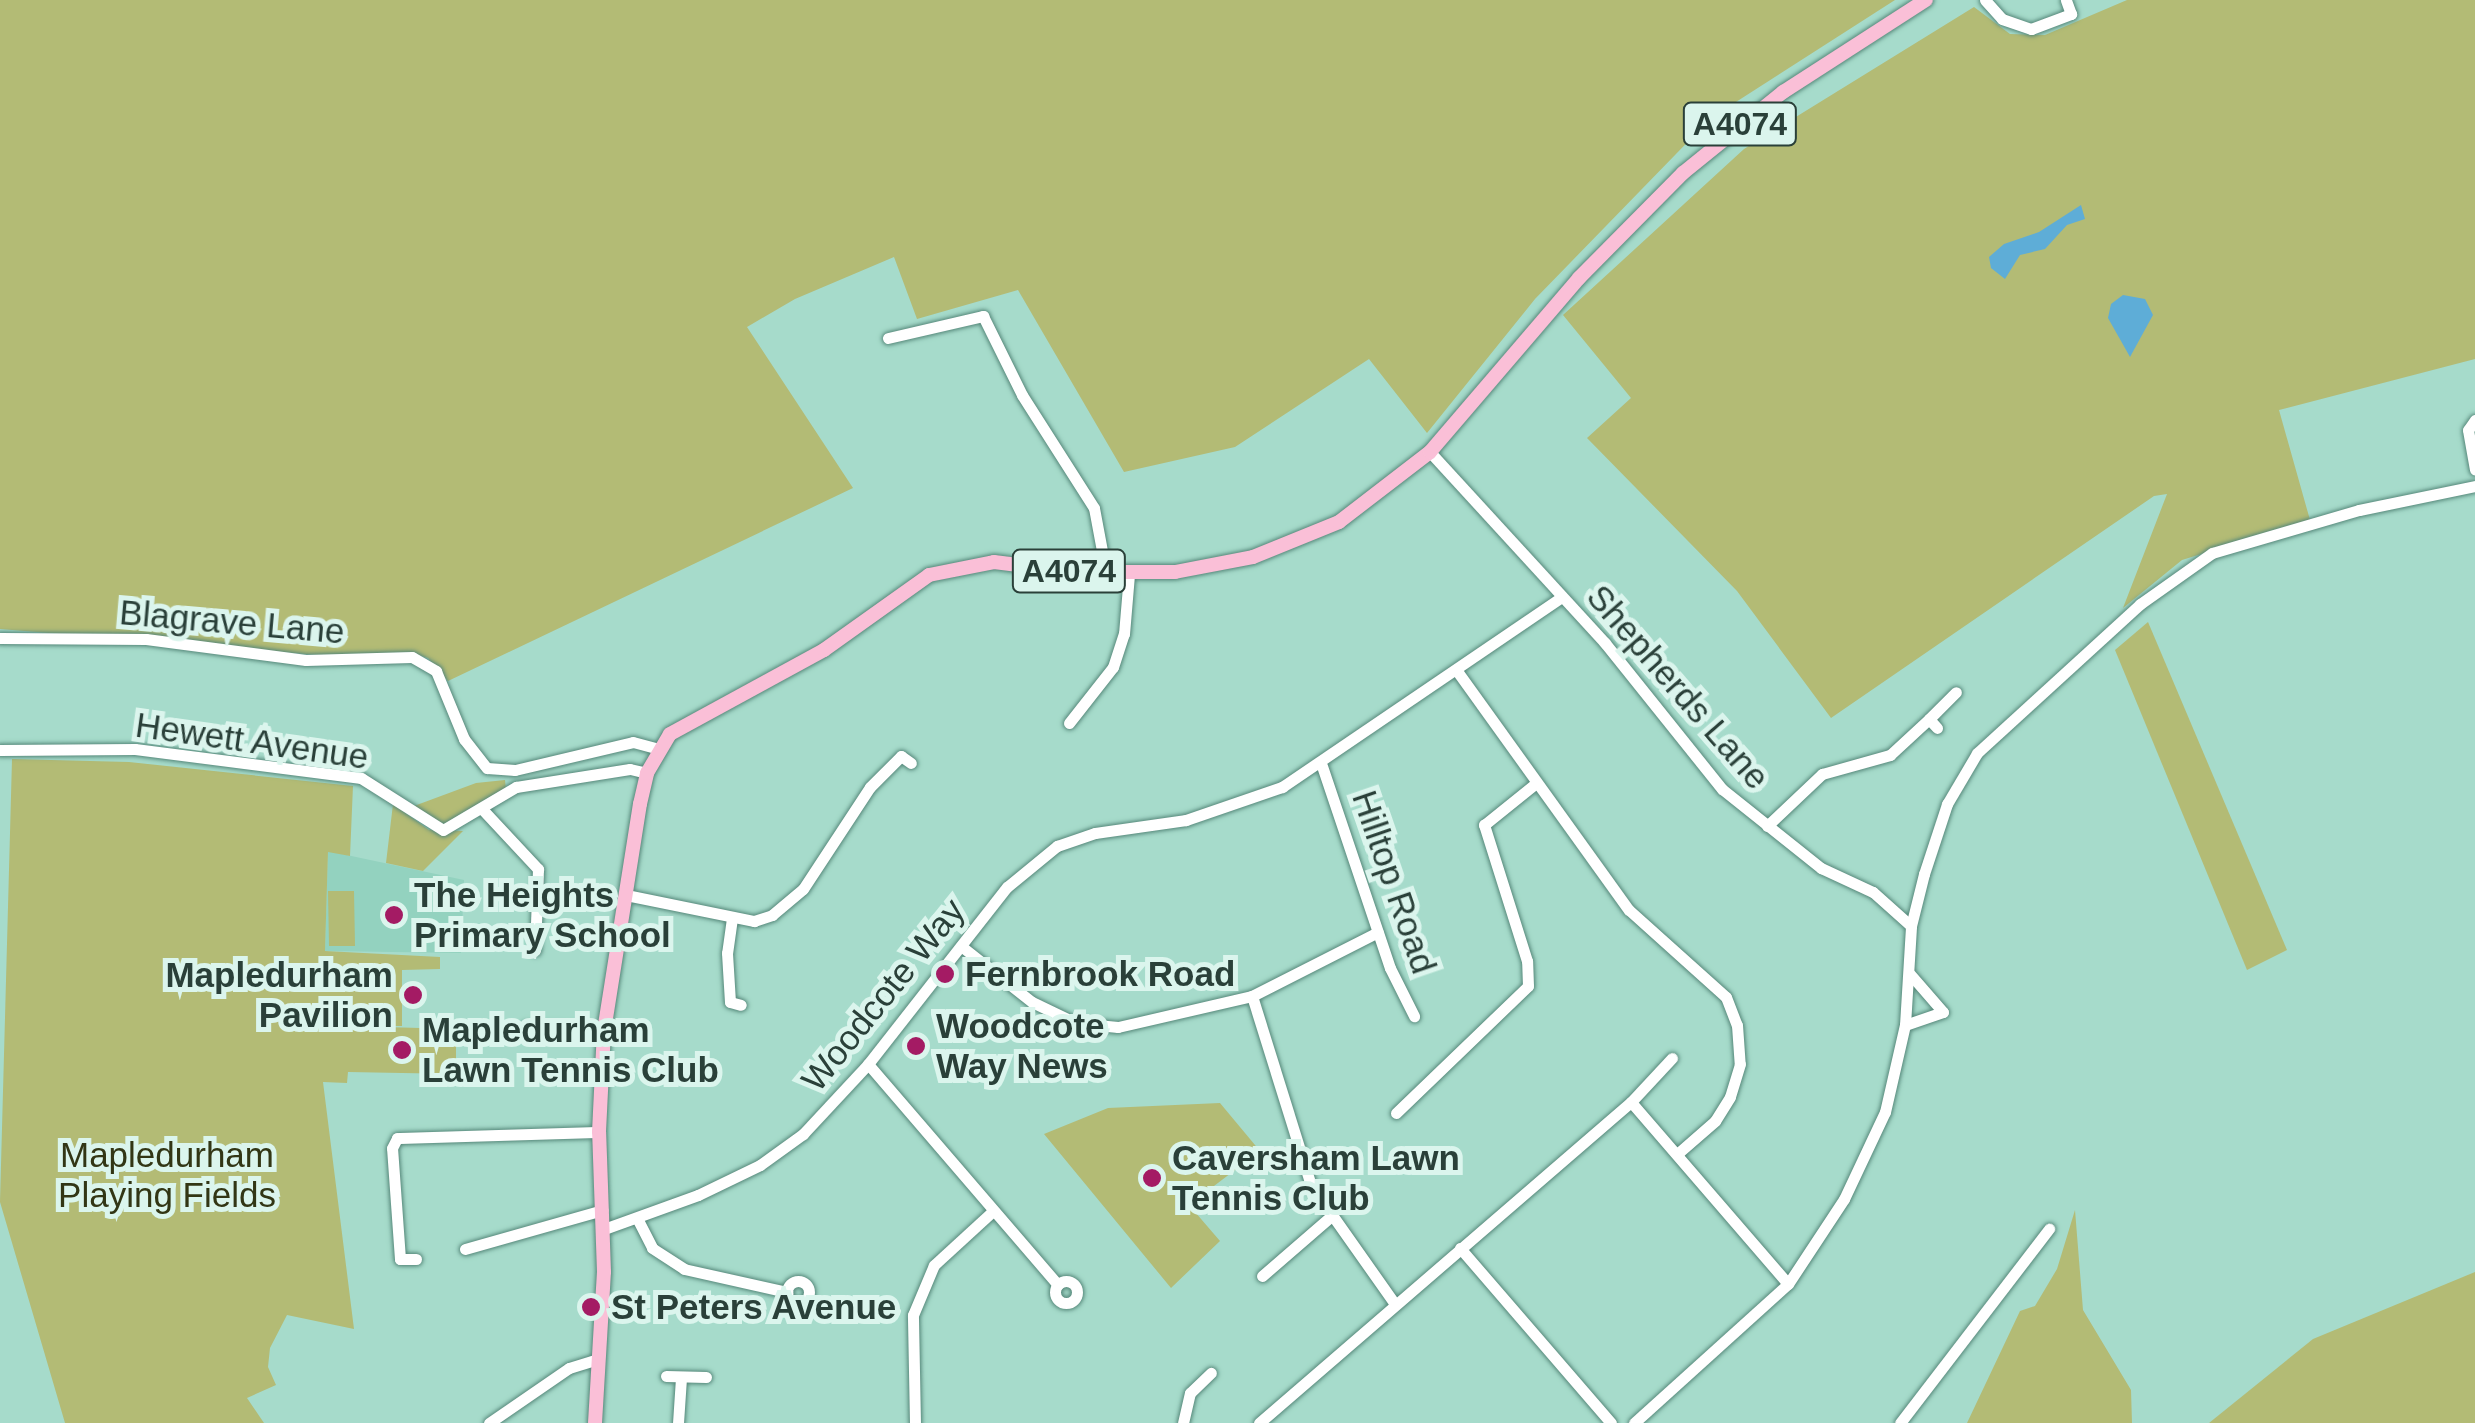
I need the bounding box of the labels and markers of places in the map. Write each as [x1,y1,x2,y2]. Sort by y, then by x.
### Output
place label: The Heights Primary School [414,874,671,956]
marker: The Heights Primary School [383,904,405,926]
place label: Fernbrook Road [965,953,1235,995]
place label: Mapledurham Pavilion [165,954,393,1036]
marker: Fernbrook Road [934,963,956,985]
marker: Mapledurham Pavilion [402,984,424,1006]
place label: Woodcote Way News [936,1005,1108,1087]
place label: Mapledurham Lawn Tennis Club [422,1009,719,1091]
marker: Woodcote Way News [905,1035,927,1057]
marker: Mapledurham Lawn Tennis Club [391,1039,413,1061]
place label: Caversham Lawn Tennis Club [1172,1137,1460,1219]
marker: Caversham Lawn Tennis Club [1141,1167,1163,1189]
place label: St Peters Avenue [611,1286,898,1328]
marker: St Peters Avenue [580,1296,602,1318]

